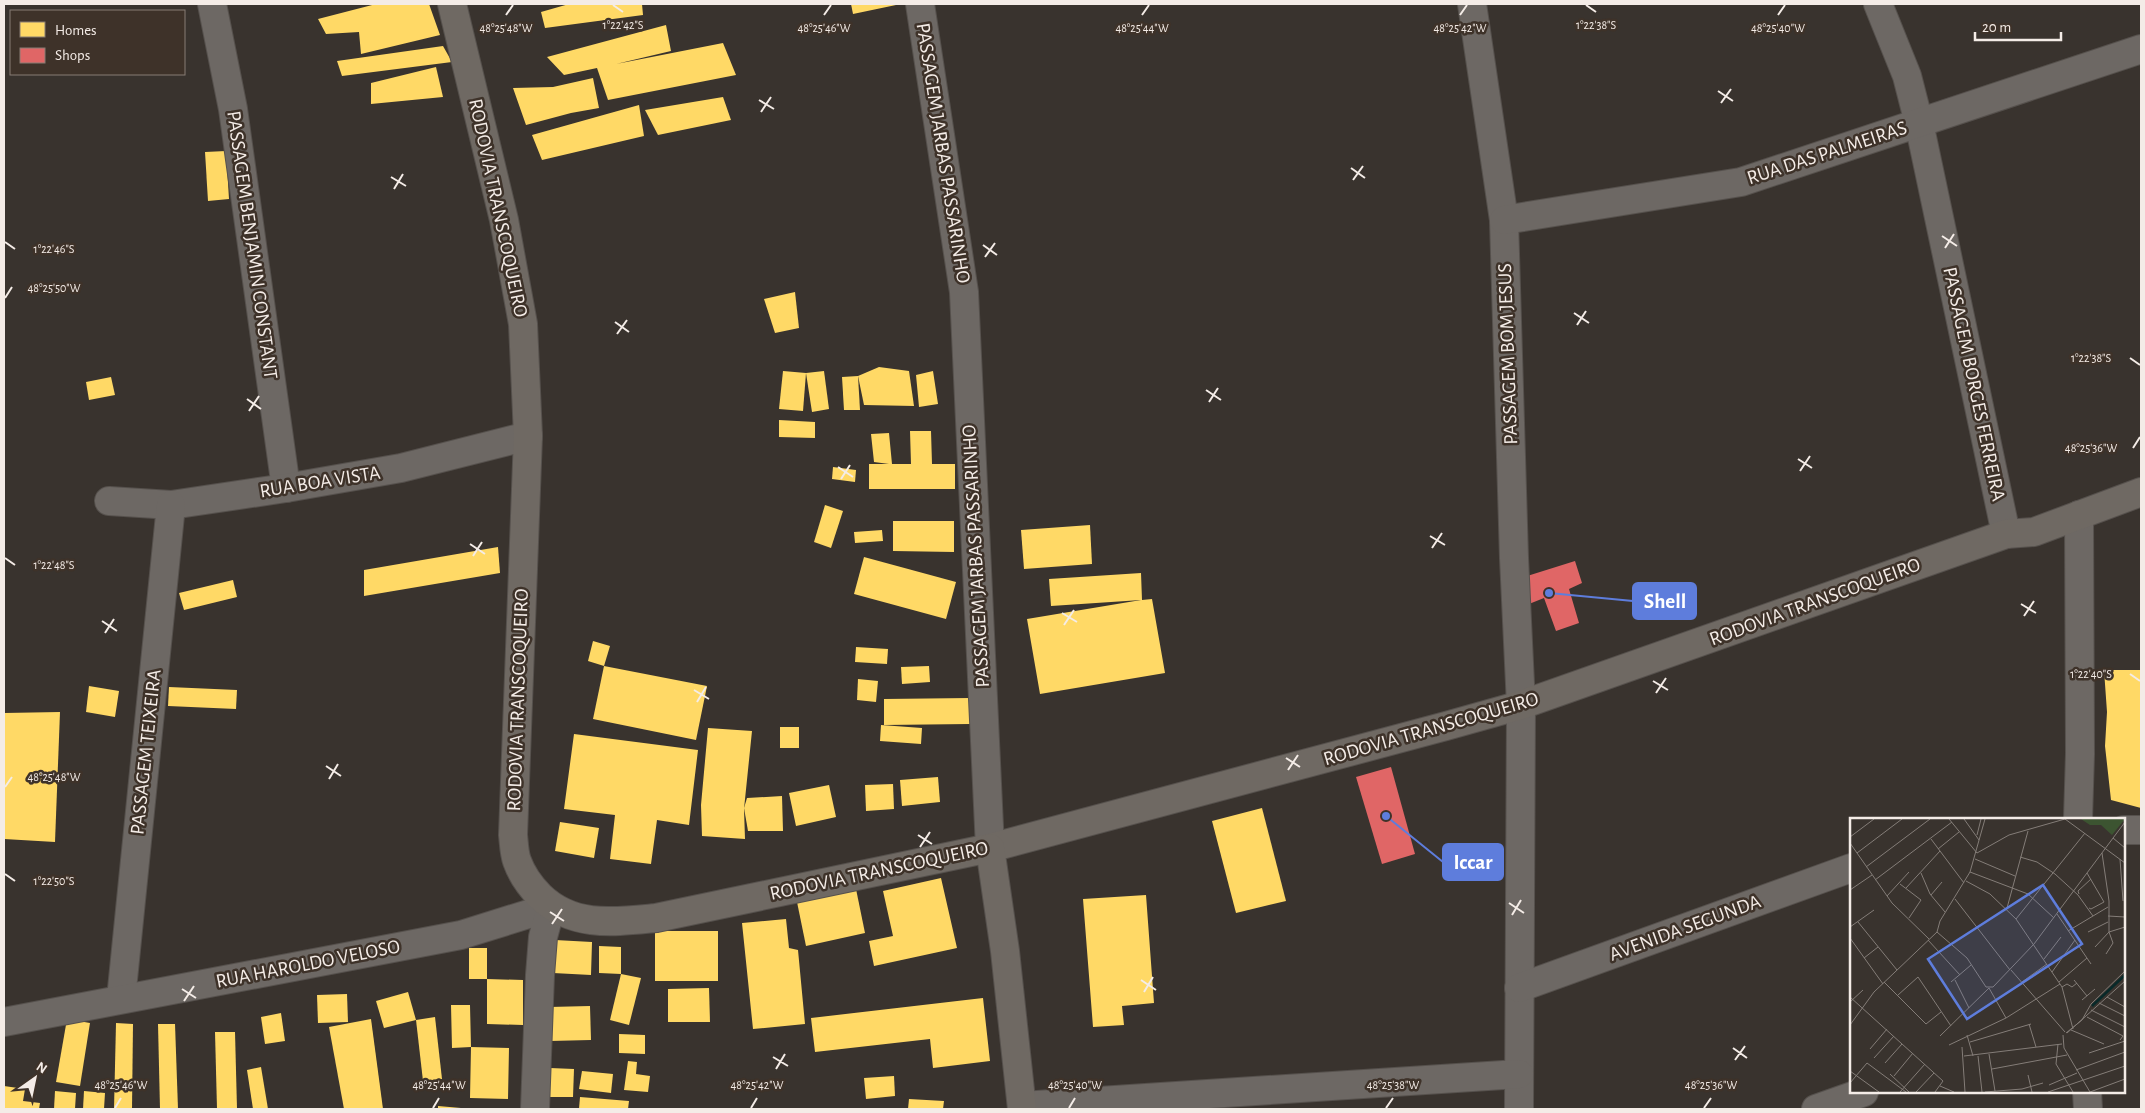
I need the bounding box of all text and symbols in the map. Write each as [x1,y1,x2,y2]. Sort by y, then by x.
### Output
legend [10,10,185,75]
scale bar [1975,10,2061,42]
text: 1°22'42"S [603,19,644,31]
text: 1°22'38"S [1576,19,1616,31]
text: 20 m [1982,20,2011,35]
street label: PASSAGEM JARBAS PASSARINHO [913,21,973,285]
text: 48°25'48"W [479,22,533,34]
text: 48°25'46"W [797,22,851,34]
text: 48°25'44"W [1115,22,1169,34]
text: 48°25'42"W [1434,22,1487,34]
text: 48°25'40"W [1751,22,1805,34]
text: Homes [55,23,97,38]
text: Shops [55,48,90,63]
street label: RODOVIA TRANSCOQUEIRO [465,97,531,319]
street label: PASSAGEM BENJAMIN CONSTANT [223,109,281,381]
street label: RUA DAS PALMEIRAS [1745,118,1909,188]
text: 1°22'46"S [34,243,75,255]
street label: PASSAGEM BOM JESUS [1495,263,1521,445]
street label: PASSAGEM BORGES FERREIRA [1939,265,2009,503]
text: 48°25'50"W [27,282,81,294]
text: 1°22'38"S [2071,352,2111,364]
street label: PASSAGEM JARBAS PASSARINHO [959,424,993,688]
text: 48°25'36"W [2065,442,2117,454]
street label: RUA BOA VISTA [258,463,382,501]
street label: RODOVIA TRANSCOQUEIRO [1707,554,1923,650]
text: 1°22'48"S [33,559,75,571]
callout: Shell [1633,583,1696,619]
street label: RODOVIA TRANSCOQUEIRO [504,588,532,812]
text: Shell [1644,591,1686,612]
street label: PASSAGEM TEIXEIRA [127,668,165,836]
text: 1°22'40"S [2070,668,2112,680]
street label: RODOVIA TRANSCOQUEIRO [1321,689,1541,769]
text: 48°25'48"W [27,771,81,783]
inset map [1850,818,2125,1093]
street label: RODOVIA TRANSCOQUEIRO [768,838,990,904]
callout: Iccar [1443,844,1503,880]
text: Iccar [1453,852,1493,873]
text: 1°22'50"S [34,875,75,887]
street label: AVENIDA SEGUNDA [1607,891,1764,965]
street label: RUA HAROLDO VELOSO [214,936,402,992]
north arrow [10,1053,60,1103]
text: N [34,1059,49,1076]
text: 48°25'46"W [94,1079,148,1091]
text: 48°25'44"W [412,1079,466,1091]
text: 48°25'42"W [731,1079,784,1091]
text: 48°25'40"W [1048,1079,1102,1091]
text: 48°25'38"W [1367,1079,1419,1091]
text: 48°25'36"W [1685,1079,1737,1091]

